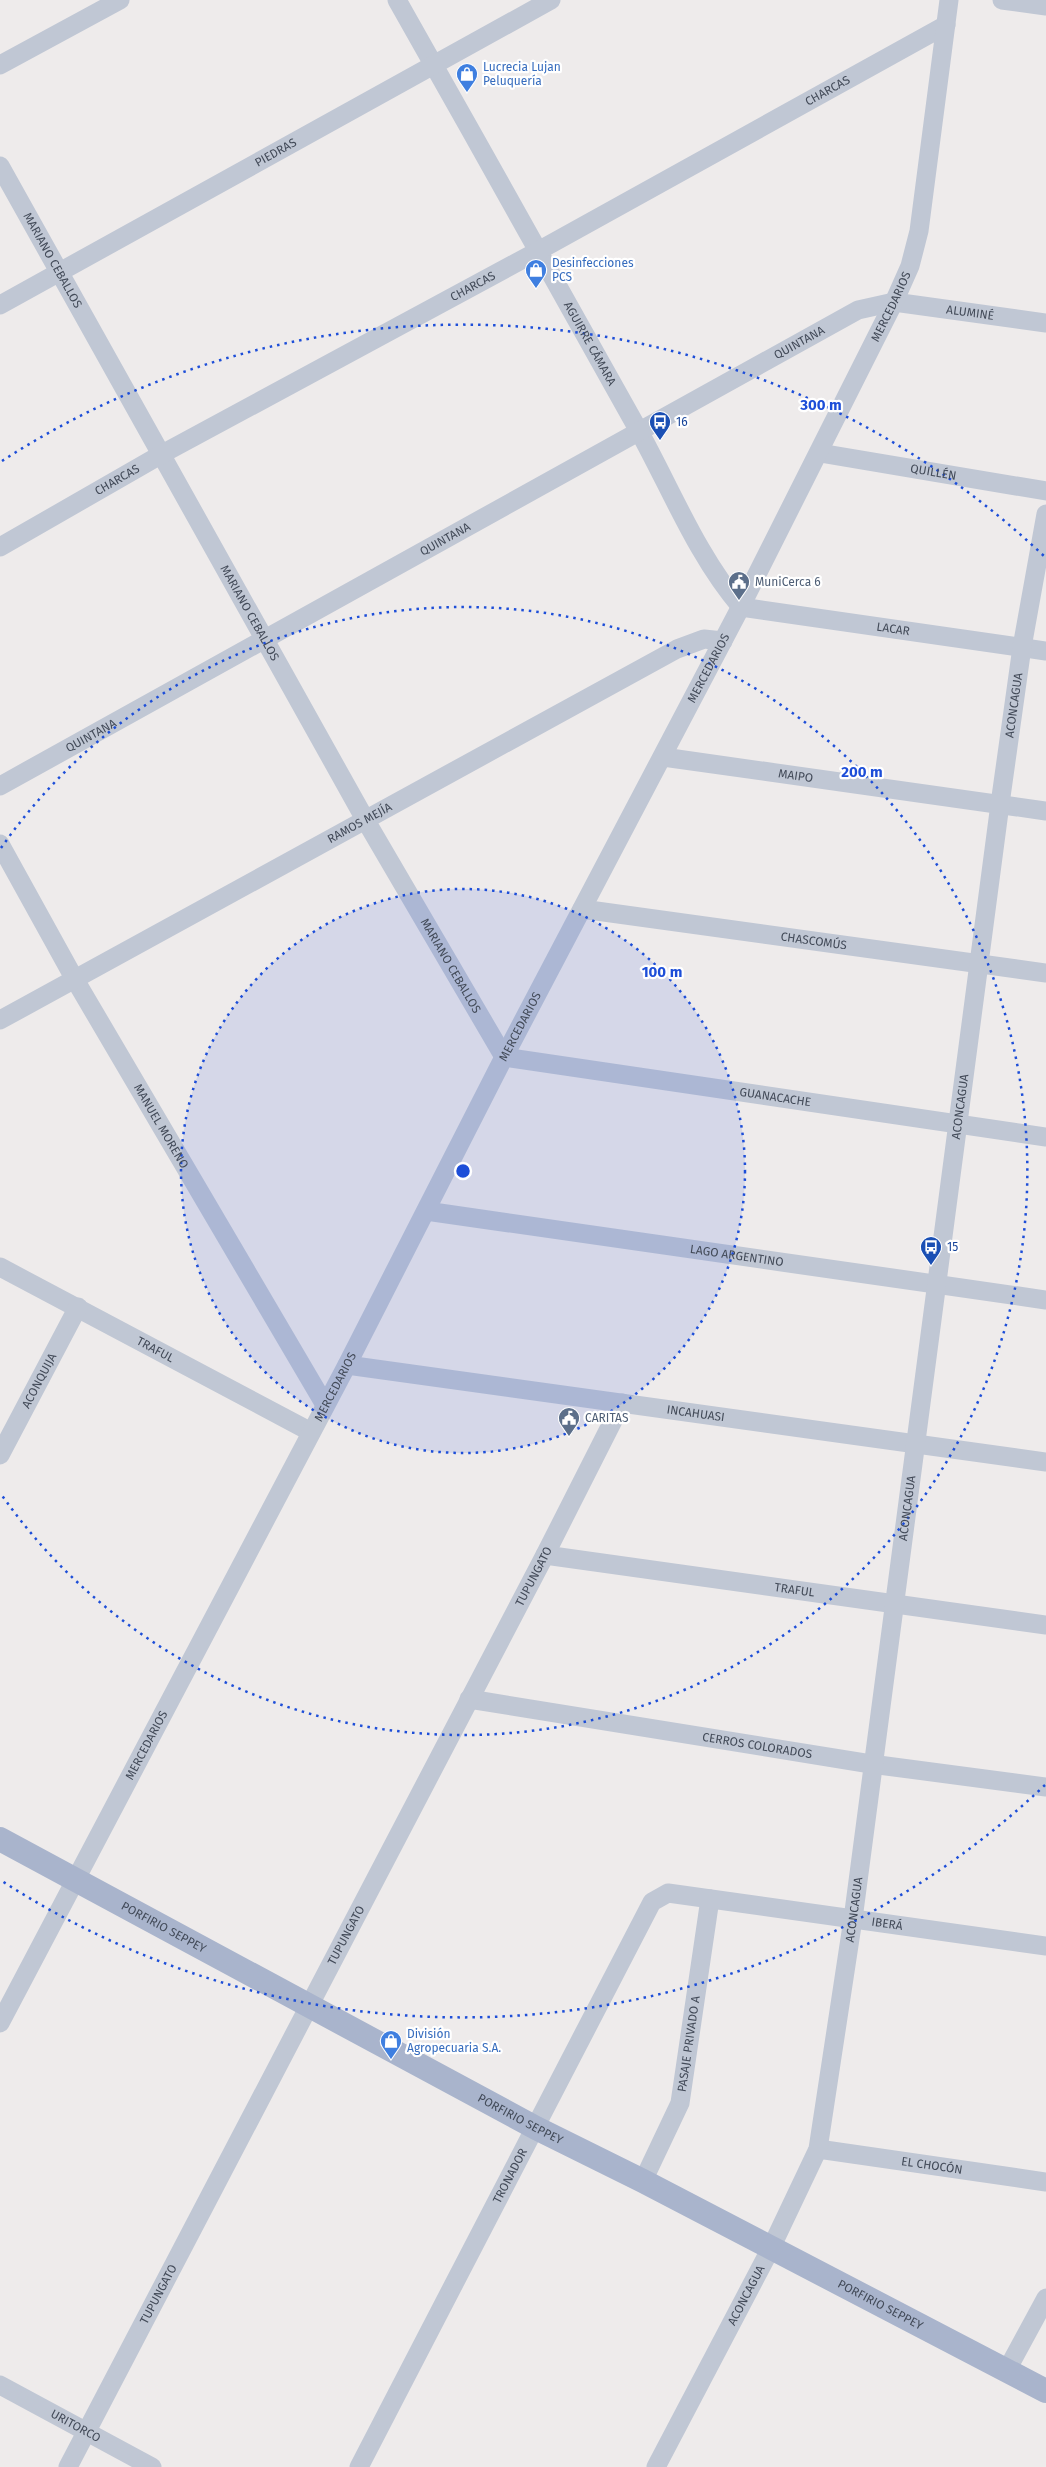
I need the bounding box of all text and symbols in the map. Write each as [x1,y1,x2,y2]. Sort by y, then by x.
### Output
place label: Lucrecia Lujan Peluquería [483,60,561,88]
shop icon: Lucrecia Lujan Peluquería [455,62,479,93]
street label: CHARCAS [803,72,853,109]
street label: PIEDRAS [252,135,299,170]
street label: MARIANO CEBALLOS [20,210,85,311]
place label: Desinfecciones PCS [552,256,634,284]
shop icon: Desinfecciones PCS [524,258,548,289]
street label: CHARCAS [448,268,498,304]
street label: MERCEDARIOS [868,269,914,344]
street label: AGUIRRE CÁMARA [561,299,619,388]
street label: ALUMINÉ [945,302,995,323]
street label: QUINTANA [772,323,827,362]
text: 300 m [799,396,842,414]
bus stop icon: 16 [648,410,672,441]
place label: 16 [676,415,688,429]
street label: CHARCAS [92,461,142,498]
street label: QUILLÉN [909,461,957,483]
street label: QUINTANA [417,519,473,559]
street label: MARIANO CEBALLOS [217,563,282,664]
public building icon: MuniCerca 6 [727,570,751,601]
place label: MuniCerca 6 [755,575,821,589]
street label: LACAR [876,620,911,638]
street label: MERCEDARIOS [685,631,733,705]
street label: ACONCAGUA [1002,672,1025,739]
street label: QUINTANA [63,716,119,755]
text: 200 m [841,763,883,781]
street label: MAIPO [777,766,814,785]
street label: RAMOS MEJÍA [325,800,394,846]
street label: MARIANO CEBALLOS [418,916,484,1016]
street label: CHASCOMÚS [780,929,848,953]
text: 100 m [642,963,682,981]
street label: MERCEDARIOS [496,989,544,1064]
street label: ACONCAGUA [949,1073,971,1140]
street label: MANUEL MORENO [131,1081,191,1171]
street label: GUANACACHE [739,1085,812,1109]
centre of rings [454,1162,472,1180]
bus stop icon: 15 [919,1235,943,1266]
place label: 15 [947,1240,958,1254]
street label: LAGO ARGENTINO [689,1242,785,1269]
street label: TRAFUL [134,1334,177,1365]
street label: MERCEDARIOS [311,1350,359,1424]
street label: ACONQUIJA [19,1351,59,1411]
street label: INCAHUASI [666,1402,726,1424]
public building icon: CARITAS [557,1406,581,1437]
place label: CARITAS [585,1411,629,1425]
street label: ACONCAGUA [896,1475,918,1542]
street label: TUPUNGATO [512,1544,555,1609]
street label: TRAFUL [774,1580,815,1600]
street label: MERCEDARIOS [122,1708,171,1782]
street label: CERROS COLORADOS [701,1730,814,1761]
street label: ACONCAGUA [843,1876,865,1943]
street label: PORFIRIO SEPPEY [119,1899,209,1956]
street label: TUPUNGATO [325,1903,367,1967]
street label: IBERÁ [871,1915,904,1933]
street label: PASAJE PRIVADO A [675,1995,703,2093]
place label: División Agropecuaria S.A. [407,2027,501,2055]
shop icon: División Agropecuaria S.A. [379,2029,403,2060]
street label: PORFIRIO SEPPEY [475,2091,566,2147]
street label: TRONADOR [490,2146,530,2206]
street label: EL CHOCÓN [900,2154,963,2177]
street label: TUPUNGATO [137,2262,180,2326]
street label: ACONCAGUA [725,2263,768,2328]
street label: PORFIRIO SEPPEY [835,2277,926,2333]
street label: URITORCO [48,2407,103,2445]

